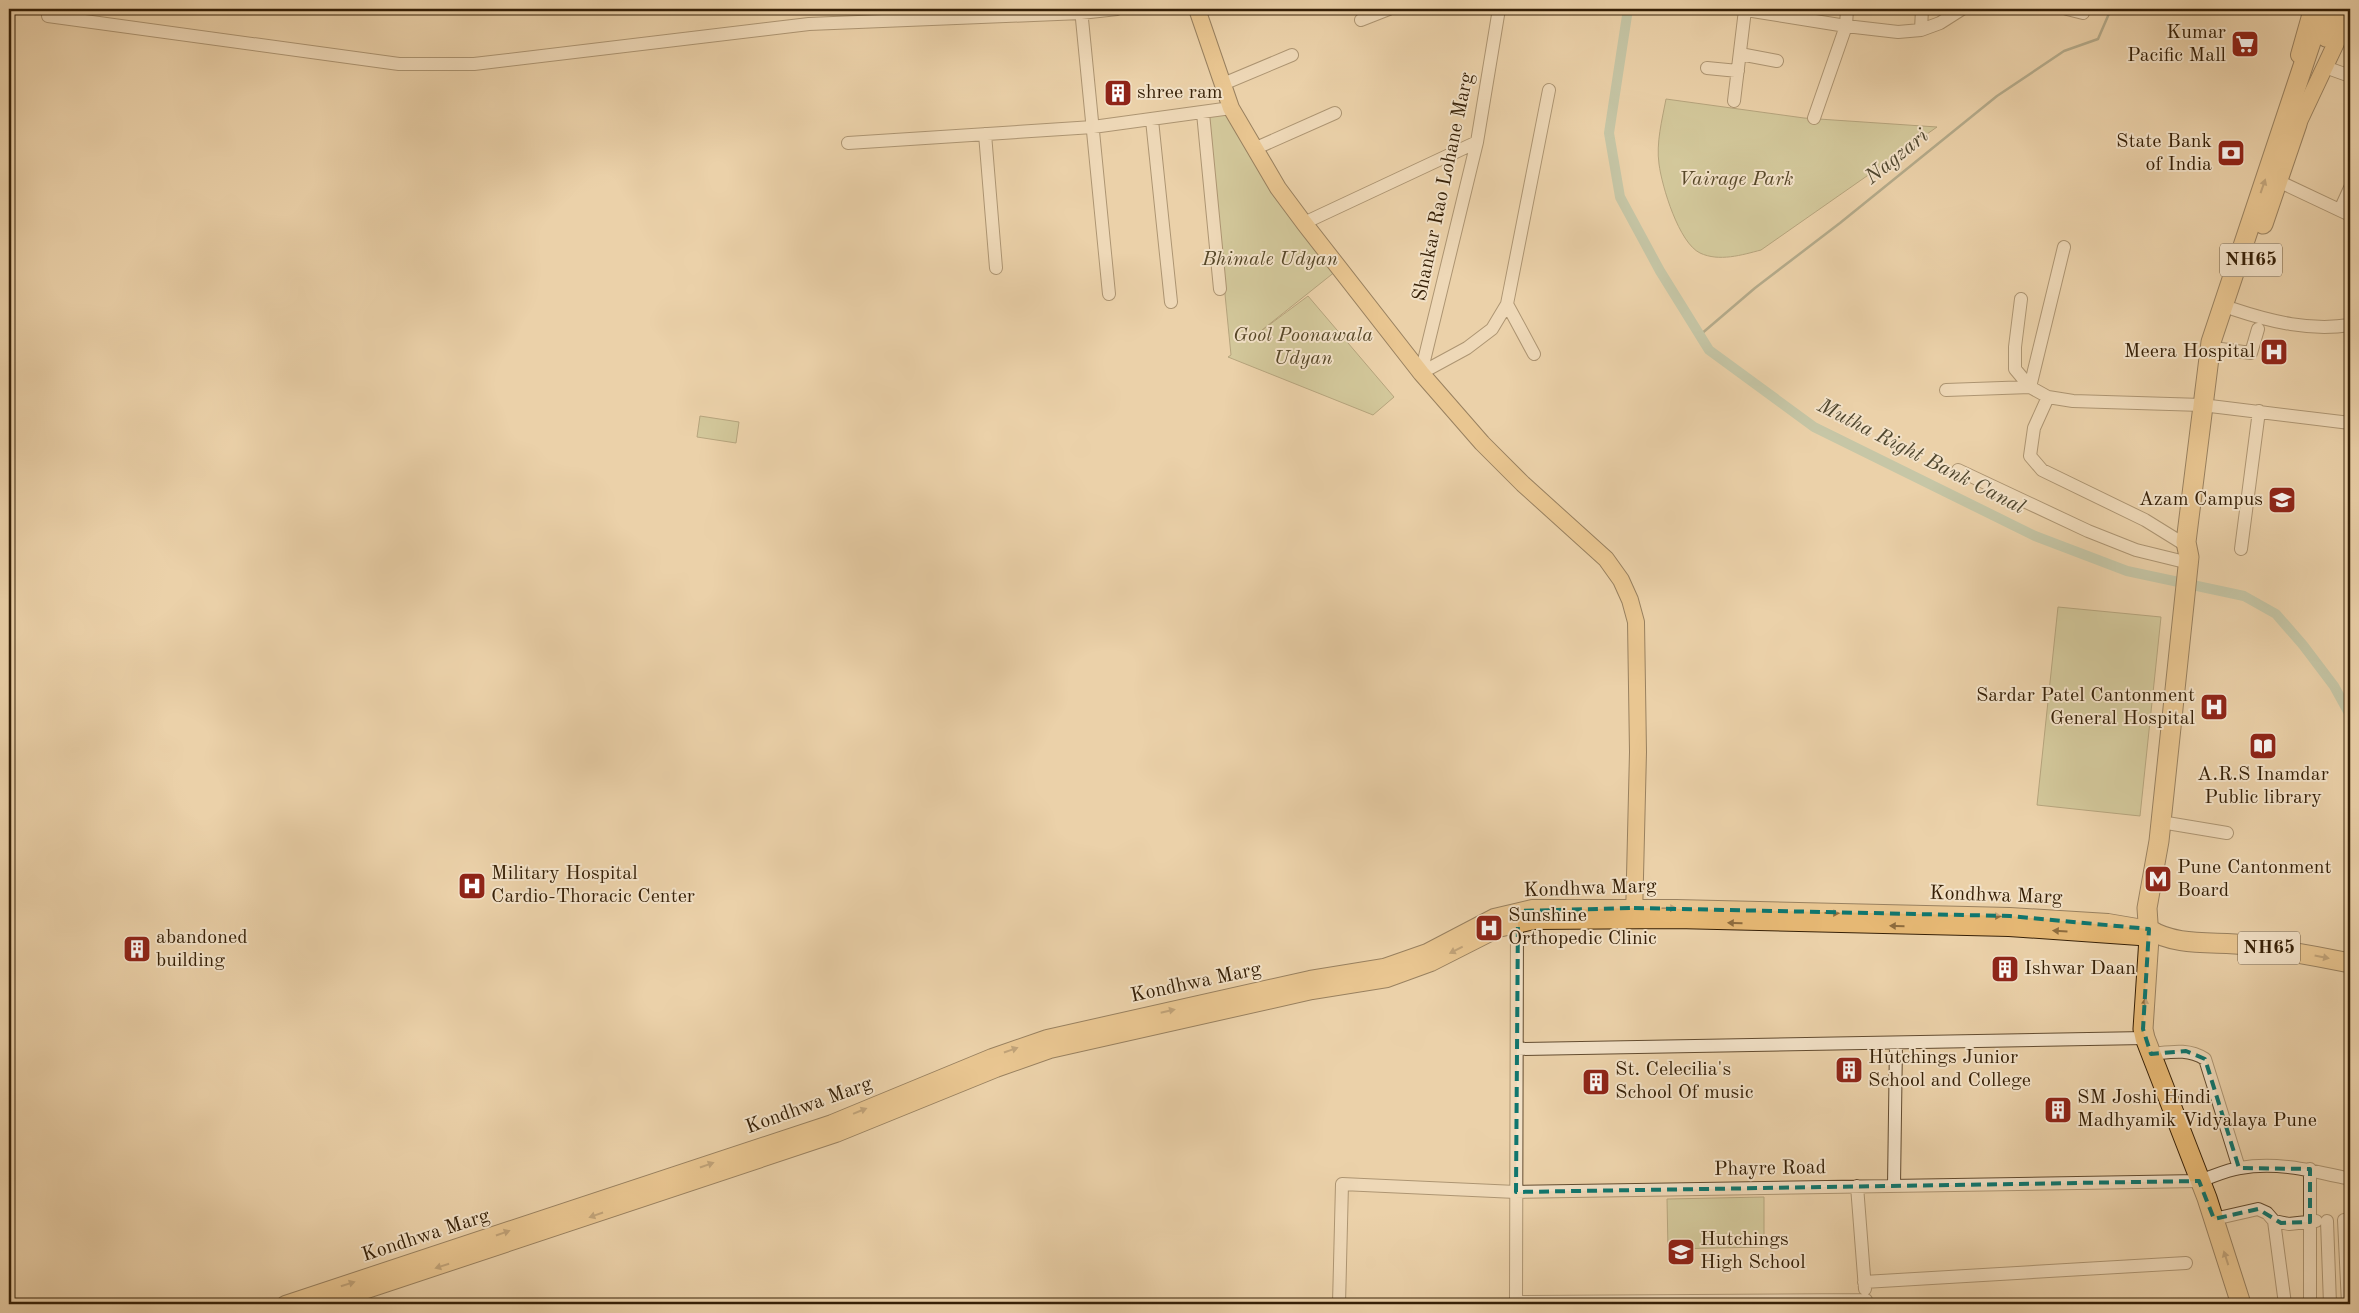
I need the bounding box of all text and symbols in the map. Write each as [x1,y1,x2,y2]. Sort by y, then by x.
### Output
place label: Kumar Pacific Mall [2127,23,2226,66]
supermarket icon: Kumar Pacific Mall [2230,29,2260,59]
street label: Shankar Rao Lohane Marg [1410,71,1478,303]
building icon: shree ram [1103,78,1133,108]
place label: shree ram [1137,83,1223,103]
water label: Nagzari [1861,125,1933,189]
place label: State Bank of India [2116,132,2212,175]
bank icon: State Bank of India [2216,138,2246,168]
park label: Vairage Park [1679,170,1794,190]
one-way arrow [2259,178,2267,193]
road number: NH65 [2220,244,2282,276]
park label: Bhimale Udyan [1201,250,1338,270]
park label: Gool Poonawala Udyan [1233,326,1373,369]
hospital icon: Meera Hospital [2259,337,2289,367]
place label: Meera Hospital [2124,342,2255,362]
water label: Mutha Right Bank Canal [1813,395,2028,518]
school or university icon: Azam Campus [2267,485,2297,515]
place label: Azam Campus [2139,490,2263,510]
place label: Sardar Patel Cantonment General Hospital [1976,686,2195,729]
hospital icon: Sardar Patel Cantonment General Hospital [2199,692,2229,722]
library icon: A.R.S Inamdar Public library [2248,731,2278,761]
place label: A.R.S Inamdar Public library [2197,765,2329,808]
place label: Pune Cantonment Board [2177,858,2332,901]
place label: Military Hospital Cardio-Thoracic Center [491,864,695,907]
metro station icon: Pune Cantonment Board [2143,864,2173,894]
hospital icon: Military Hospital Cardio-Thoracic Center [457,871,487,901]
street label: Kondhwa Marg [1523,877,1657,901]
street label: Kondhwa Marg [1929,884,2063,908]
one-way arrow [1662,904,1678,912]
place label: Sunshine Orthopedic Clinic [1508,906,1657,949]
one-way arrow [1824,909,1840,917]
one-way arrow [1987,912,2003,920]
hospital icon: Sunshine Orthopedic Clinic [1474,913,1504,943]
one-way arrow [1727,918,1743,926]
one-way arrow [1889,922,1905,930]
one-way arrow [2051,927,2067,935]
place label: abandoned building [156,928,248,971]
road number: NH65 [2238,931,2300,964]
building icon: abandoned building [122,934,152,964]
one-way arrow [1449,946,1463,954]
building icon: Ishwar Daan [1990,954,2020,984]
one-way arrow [2314,954,2330,962]
street label: Kondhwa Marg [1129,959,1263,1007]
place label: Ishwar Daan [2024,959,2136,979]
one-way arrow [2141,997,2149,1013]
one-way arrow [1161,1007,1176,1015]
one-way arrow [1003,1046,1018,1053]
place label: Hutchings Junior School and College [1868,1048,2031,1091]
building icon: Hutchings Junior School and College [1834,1055,1864,1085]
place label: St. Celecilia's School Of music [1615,1060,1754,1103]
building icon: St. Celecilia's School Of music [1581,1067,1611,1097]
street label: Kondhwa Marg [743,1074,875,1138]
place label: SM Joshi Hindi Madhyamik Vidyalaya Pune [2077,1088,2317,1131]
building icon: SM Joshi Hindi Madhyamik Vidyalaya Pune [2043,1095,2073,1125]
one-way arrow [853,1107,867,1115]
street label: Phayre Road [1714,1158,1826,1180]
one-way arrow [699,1161,714,1168]
street label: Kondhwa Marg [360,1206,493,1266]
one-way arrow [588,1212,603,1220]
one-way arrow [495,1229,510,1237]
place label: Hutchings High School [1700,1230,1806,1273]
school or university icon: Hutchings High School [1666,1237,1696,1267]
one-way arrow [2222,1250,2230,1265]
one-way arrow [434,1263,449,1271]
one-way arrow [341,1279,356,1287]

